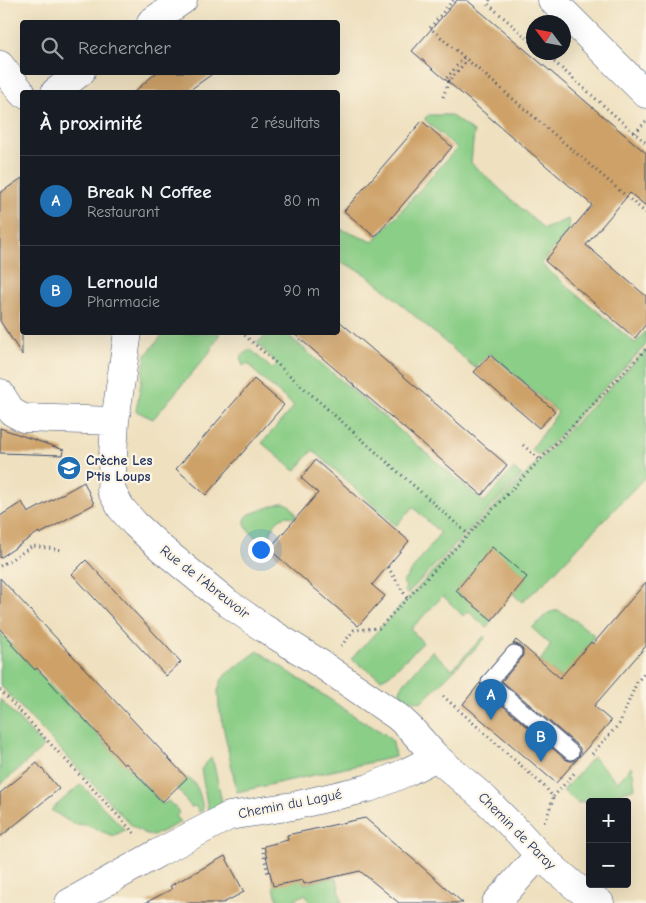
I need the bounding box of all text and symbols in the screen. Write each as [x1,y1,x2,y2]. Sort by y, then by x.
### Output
north arrow [526,15,571,60]
search box [20,20,340,75]
icon: search [38,34,66,62]
text: Rechercher [78,37,171,59]
text: À proximité [40,111,142,135]
text: 2 résultats [250,114,320,132]
text: Break N Coffee [87,181,211,203]
text: A [52,192,60,210]
text: 80 m [283,192,320,210]
text: Restaurant [87,203,159,221]
text: Lernould [87,271,158,293]
text: B [51,282,61,300]
text: 90 m [283,282,320,300]
text: Pharmacie [87,293,160,311]
place label: Crèche Les P'tis Loups [86,452,152,485]
school or university icon: Crèche Les P'tis Loups [56,455,82,481]
your location [248,537,274,563]
street label: Rue de l'Abreuvoir [157,542,253,622]
pin: A [475,679,507,720]
pin: B [525,721,557,762]
street label: Chemin du Lagué [237,786,343,822]
street label: Chemin de Paray [475,789,560,874]
map controls [586,798,631,888]
button: + [586,798,631,843]
button: − [586,843,631,888]

